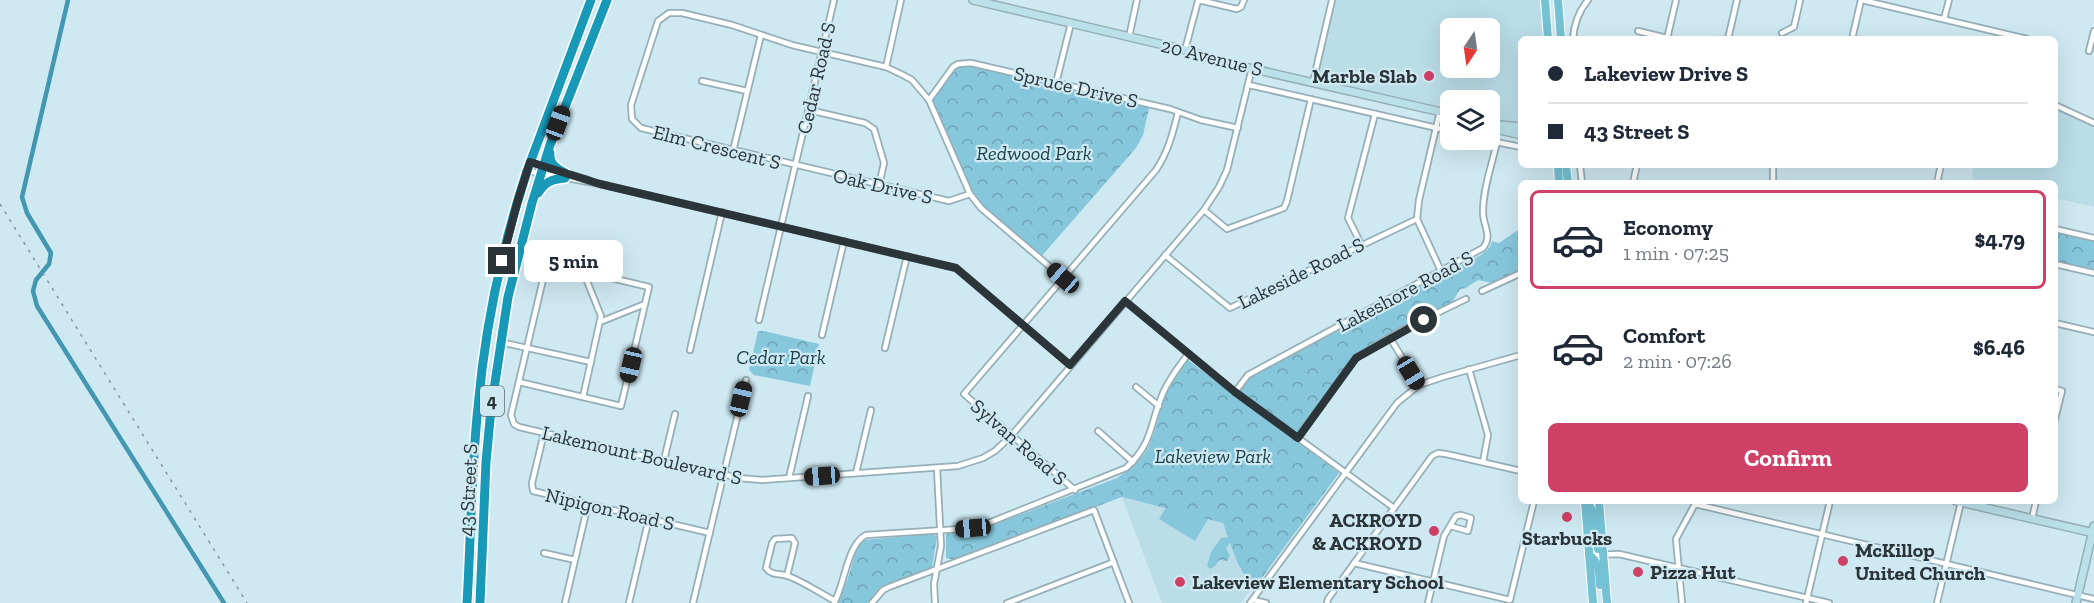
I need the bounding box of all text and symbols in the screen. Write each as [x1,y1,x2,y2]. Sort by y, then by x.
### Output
north arrow [1440,18,1500,78]
map controls [1440,18,1500,150]
street label: Cedar Road S [792,20,840,136]
street label: 20 Avenue S [1158,33,1266,81]
text: Lakeview Drive S [1584,60,1748,87]
street label: Spruce Drive S [1012,61,1140,113]
place label: Marble Slab [1312,64,1417,88]
marker: Marble Slab [1422,69,1436,83]
button: layers [1440,90,1500,150]
car [543,103,573,143]
text: 43 Street S [1584,118,1689,145]
street label: Elm Crescent S [650,119,784,175]
park label: Redwood Park [976,141,1092,165]
street label: Oak Drive S [831,163,935,209]
icon: car [1551,213,1605,267]
text: Economy [1623,214,1713,241]
text: $4.79 [1975,226,2025,253]
street label: Lakeside Road S [1234,232,1368,314]
callout: 5 min [523,240,622,282]
text: 1 min · 07:25 [1623,241,1729,265]
street label: Lakeshore Road S [1333,245,1477,337]
route end [488,247,515,274]
text: 5 min [549,249,598,273]
car [1044,259,1082,297]
route start [1410,306,1437,333]
icon: car [1551,321,1605,375]
text: Comfort [1623,322,1705,349]
text: $6.46 [1973,334,2025,361]
car [618,345,644,385]
park label: Cedar Park [736,345,826,369]
text: 2 min · 07:26 [1623,349,1732,373]
car [1394,353,1428,393]
car [728,379,754,419]
road number: 4 [480,386,504,416]
street label: Sylvan Road S [966,394,1072,490]
street label: Lakemount Boulevard S [540,420,744,490]
button: Confirm [1548,423,2028,492]
street label: 43 Street S [454,443,482,537]
park label: Lakeview Park [1155,444,1271,468]
car [803,466,841,486]
street label: Nipigon Road S [543,482,677,536]
place label: ACKROYD & ACKROYD [1312,508,1422,555]
marker: Starbucks [1560,510,1574,524]
car [954,517,992,539]
marker: ACKROYD & ACKROYD [1427,524,1441,538]
place label: Starbucks [1522,526,1612,550]
place label: McKillop United Church [1855,538,1986,585]
marker: McKillop United Church [1836,554,1850,568]
place label: Pizza Hut [1650,560,1736,584]
marker: Pizza Hut [1631,565,1645,579]
place label: Lakeview Elementary School [1192,570,1444,594]
marker: Lakeview Elementary School [1173,575,1187,589]

